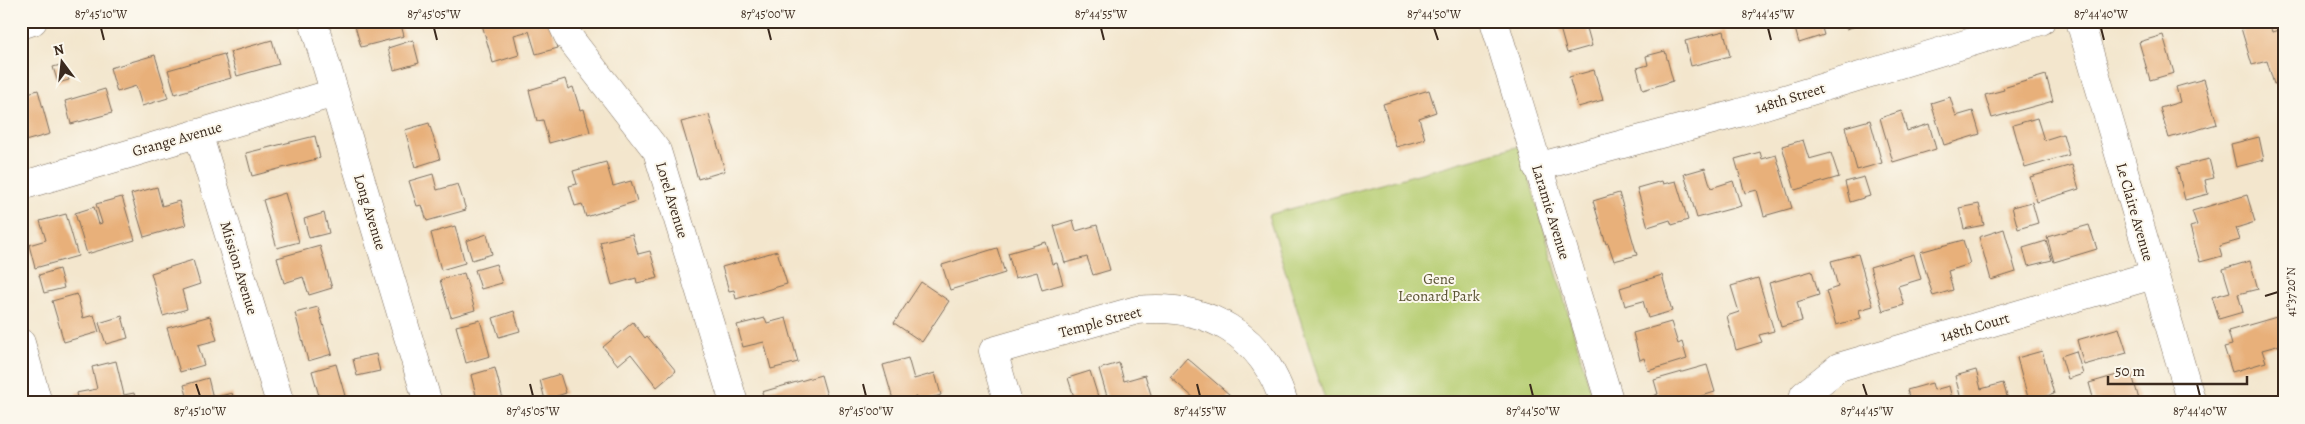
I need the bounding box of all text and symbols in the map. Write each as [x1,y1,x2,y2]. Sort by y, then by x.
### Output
text: 87°45'10"W [75,6,128,22]
text: 87°45'05"W [407,6,462,22]
text: 87°45'00"W [741,6,796,22]
text: 87°44'55"W [1075,6,1128,22]
text: 87°44'50"W [1407,6,1462,22]
text: 87°44'45"W [1742,6,1795,22]
text: 87°44'40"W [2074,6,2129,22]
north arrow [38,38,88,88]
text: N [51,39,66,60]
street label: 148th Street [1753,78,1827,118]
street label: Grange Avenue [130,117,224,161]
street label: Lorel Avenue [651,159,693,241]
street label: Le Claire Avenue [2111,160,2159,264]
street label: Laramie Avenue [1527,162,1575,262]
street label: Long Avenue [349,172,391,253]
street label: Mission Avenue [215,219,263,317]
text: 41°37'20"N [2283,267,2299,317]
park label: Gene Leonard Park [1398,269,1480,306]
street label: Temple Street [1057,301,1144,343]
street label: 148th Court [1938,308,2012,346]
scale bar [2108,354,2246,386]
text: 50 m [2115,361,2145,381]
text: 87°45'10"W [174,403,227,419]
text: 87°45'05"W [506,403,561,419]
text: 87°45'00"W [839,403,894,419]
text: 87°44'55"W [1174,403,1227,419]
text: 87°44'50"W [1506,403,1561,419]
text: 87°44'45"W [1841,403,1894,419]
text: 87°44'40"W [2173,403,2228,419]

